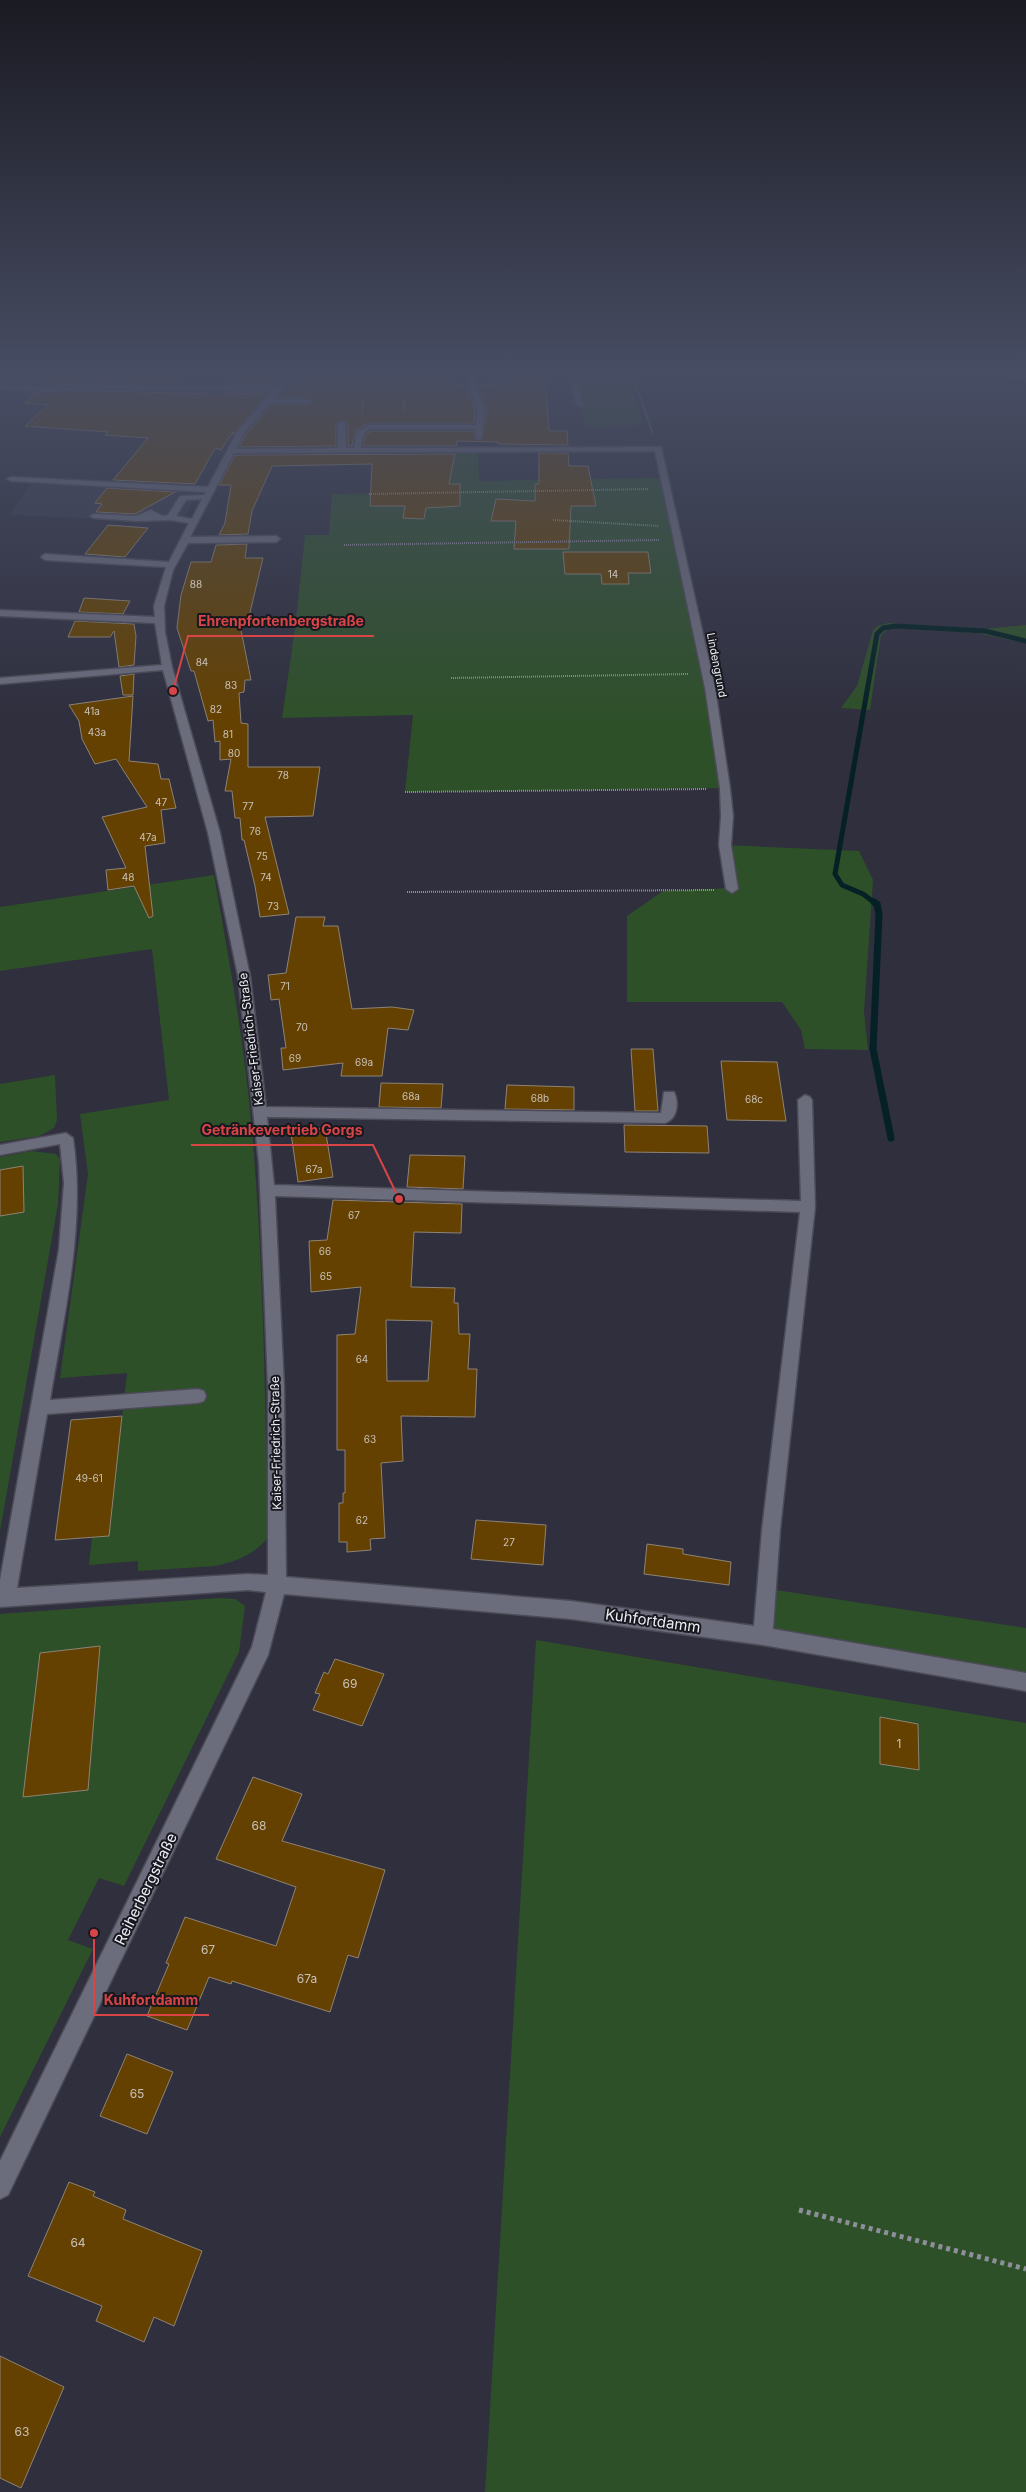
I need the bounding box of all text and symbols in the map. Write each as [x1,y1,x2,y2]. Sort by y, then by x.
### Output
house number: 14 [608,568,618,580]
house number: 88 [190,578,202,590]
callout: Ehrenpfortenbergstraße [188,607,374,636]
text: Ehrenpfortenbergstraße [198,612,364,629]
street label: Lindengrund [704,631,730,699]
house number: 84 [196,656,208,668]
house number: 83 [225,679,237,691]
house number: 82 [210,703,222,715]
house number: 41a [84,705,100,717]
house number: 43a [88,726,106,738]
house number: 81 [223,728,233,740]
house number: 80 [228,747,240,759]
house number: 78 [277,769,289,781]
house number: 47 [155,796,167,808]
house number: 77 [242,800,254,812]
house number: 76 [249,825,261,837]
house number: 47a [139,831,157,843]
house number: 75 [256,850,268,862]
house number: 48 [122,871,134,883]
house number: 74 [260,871,272,883]
house number: 73 [267,900,279,912]
street label: Kaiser-Friedrich-Straße [235,972,266,1106]
house number: 71 [280,980,290,992]
house number: 70 [296,1021,308,1033]
house number: 69 [289,1052,301,1064]
house number: 69a [355,1056,373,1068]
house number: 68a [402,1090,420,1102]
house number: 68b [531,1092,549,1104]
house number: 68c [745,1093,763,1105]
callout: Getränkevertrieb Gorgs [191,1116,373,1145]
text: Getränkevertrieb Gorgs [201,1121,363,1138]
house number: 67a [305,1163,323,1175]
house number: 67 [348,1209,360,1221]
house number: 66 [319,1245,331,1257]
house number: 65 [320,1270,332,1282]
house number: 64 [356,1353,368,1365]
street label: Kaiser-Friedrich-Straße [267,1376,284,1510]
house number: 63 [364,1433,376,1445]
house number: 49-61 [75,1472,103,1484]
house number: 62 [356,1514,368,1526]
house number: 27 [503,1536,515,1548]
street label: Kuhfortdamm [604,1604,702,1637]
house number: 69 [343,1676,357,1691]
house number: 1 [897,1736,901,1751]
house number: 68 [252,1818,266,1833]
street label: Reiherbergstraße [110,1829,181,1948]
house number: 67 [201,1942,215,1957]
house number: 67a [297,1971,317,1986]
callout: Kuhfortdamm [94,1986,209,2015]
text: Kuhfortdamm [104,1991,198,2008]
house number: 65 [130,2086,144,2101]
house number: 64 [70,2235,86,2250]
house number: 63 [15,2424,29,2439]

